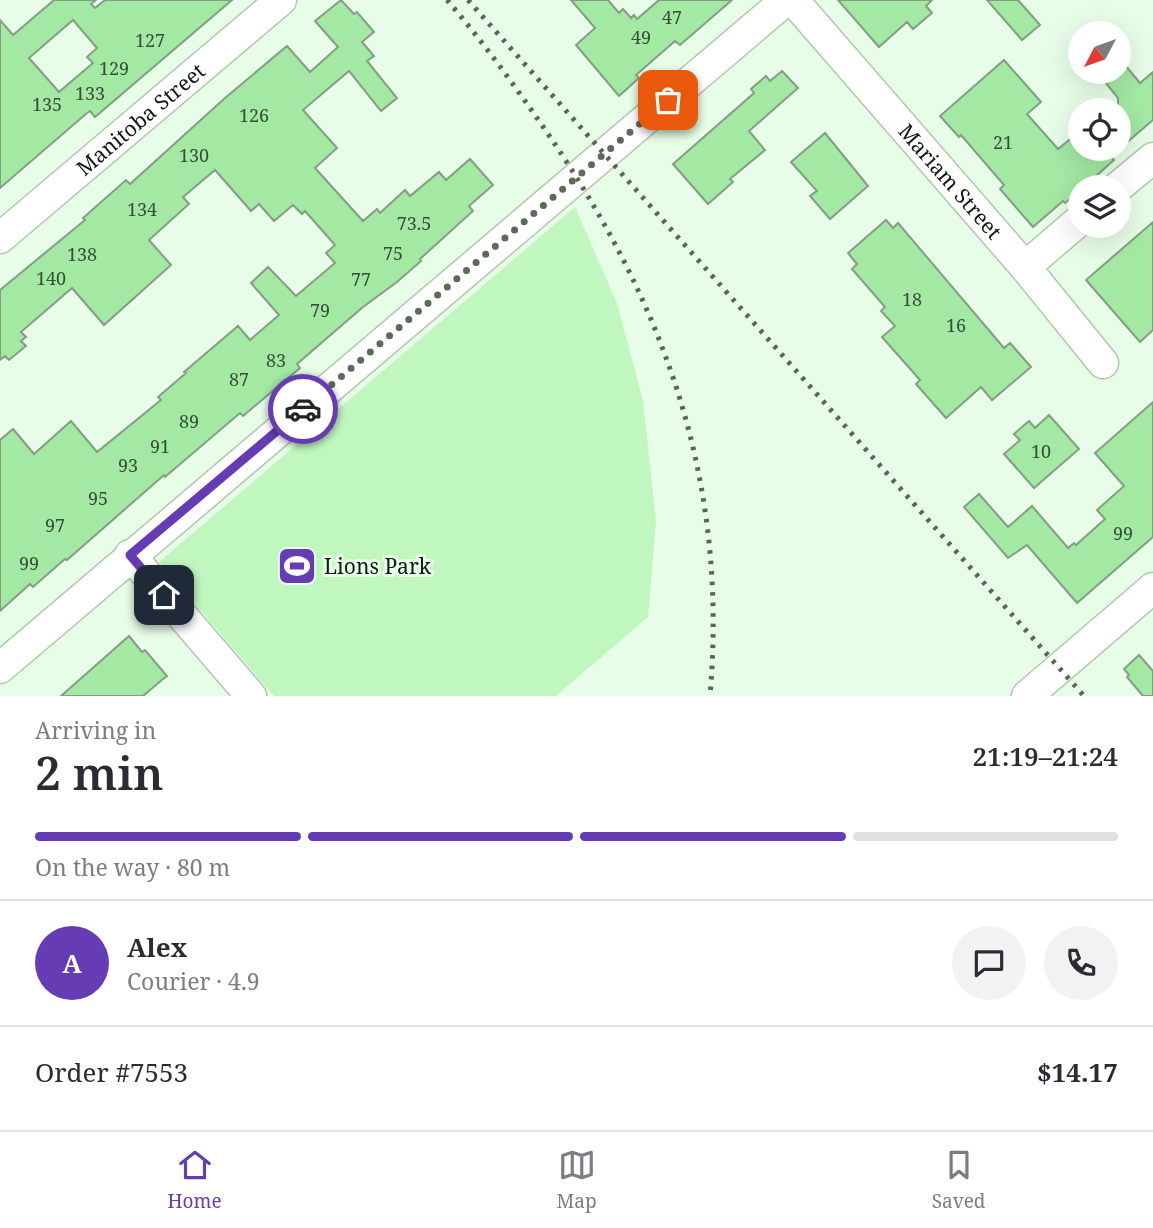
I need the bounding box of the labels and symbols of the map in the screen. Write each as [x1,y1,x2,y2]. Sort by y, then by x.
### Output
house number: 47 [662,5,682,29]
north arrow [1068,21,1130,84]
house number: 49 [631,25,651,49]
house number: 127 [135,28,165,52]
house number: 129 [99,56,129,80]
street label: Manitoba Street [70,57,211,182]
pin [638,70,698,130]
house number: 133 [75,81,105,105]
house number: 135 [32,92,62,116]
house number: 126 [239,103,269,127]
street label: Mariam Street [893,118,1008,245]
house number: 21 [993,130,1013,154]
house number: 130 [179,143,209,167]
house number: 134 [127,197,157,221]
house number: 73.5 [397,211,431,235]
house number: 75 [383,241,403,265]
house number: 138 [67,242,97,266]
house number: 140 [36,266,66,290]
house number: 77 [351,267,371,291]
house number: 18 [902,287,922,311]
house number: 79 [310,298,330,322]
house number: 16 [946,313,966,337]
house number: 83 [266,348,286,372]
house number: 87 [229,367,249,391]
courier [268,374,338,444]
house number: 89 [179,409,199,433]
house number: 91 [150,434,170,458]
house number: 10 [1031,439,1051,463]
house number: 93 [118,453,138,477]
house number: 95 [88,486,108,510]
house number: 97 [45,513,65,537]
house number: 99 [1113,521,1133,545]
sports icon: Lions Park [276,545,318,587]
house number: 99 [19,551,39,575]
place label: Lions Park [324,552,432,580]
pin [134,565,194,625]

